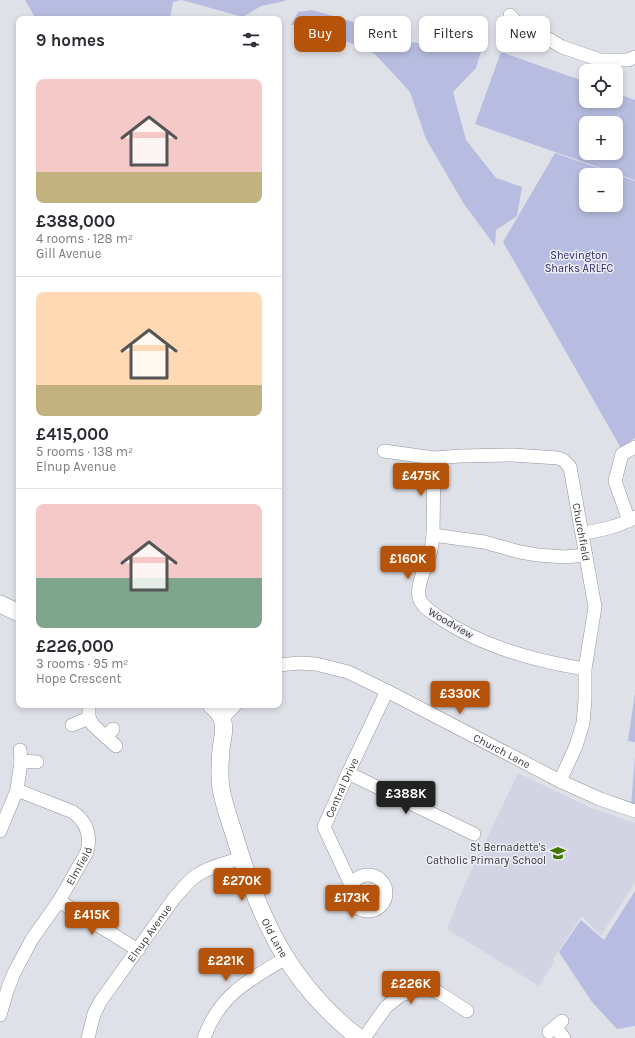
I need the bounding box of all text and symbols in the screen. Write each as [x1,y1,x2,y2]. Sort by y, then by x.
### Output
chip: Buy [294,16,346,52]
chip: Rent [354,16,411,52]
chip: Filters [419,16,488,52]
chip: New [496,16,550,52]
icon: filters [240,29,262,51]
text: 9 homes [36,30,105,50]
map controls [579,64,623,212]
button: locate [579,64,623,108]
icon: home [113,105,185,177]
button: + [579,116,623,160]
button: − [579,168,623,212]
text: £388,000 [36,211,115,231]
text: 4 rooms · 128 m² [36,231,133,246]
text: Gill Avenue [36,246,101,261]
park label: Shevington Sharks ARLFC [545,249,614,275]
icon: home [113,318,185,390]
text: £415,000 [36,424,109,444]
text: 5 rooms · 138 m² [36,444,133,459]
text: Elnup Avenue [36,459,116,474]
pin: £475K [393,463,449,497]
text: £475K [402,468,440,483]
street label: Churchfield [570,502,593,562]
icon: home [113,530,185,602]
pin: £160K [380,546,436,580]
text: £160K [389,551,427,566]
street label: Woodview [426,605,476,642]
text: £226,000 [36,636,114,656]
text: 3 rooms · 95 m² [36,656,129,671]
text: Hope Crescent [36,671,121,686]
pin: £330K [432,681,488,715]
text: £330K [440,686,480,701]
street label: Church Lane [471,731,533,772]
street label: Central Drive [323,755,361,820]
pin: £388K [378,781,434,815]
text: £388K [385,786,427,801]
place label: St Bernadette's Catholic Primary School [426,841,546,867]
school or university icon: St Bernadette's Catholic Primary School [549,844,567,862]
street label: Elmfield [64,846,95,887]
pin: £270K [214,868,270,902]
text: £270K [223,873,261,888]
pin: £173K [324,885,380,919]
text: £173K [334,890,370,905]
pin: £415K [64,902,120,936]
street label: Elnup Avenue [125,902,175,965]
text: £415K [74,907,110,922]
street label: Old Lane [259,916,290,960]
pin: £221K [198,948,254,982]
text: £221K [208,953,244,968]
pin: £226K [383,971,439,1005]
text: £226K [391,976,431,991]

